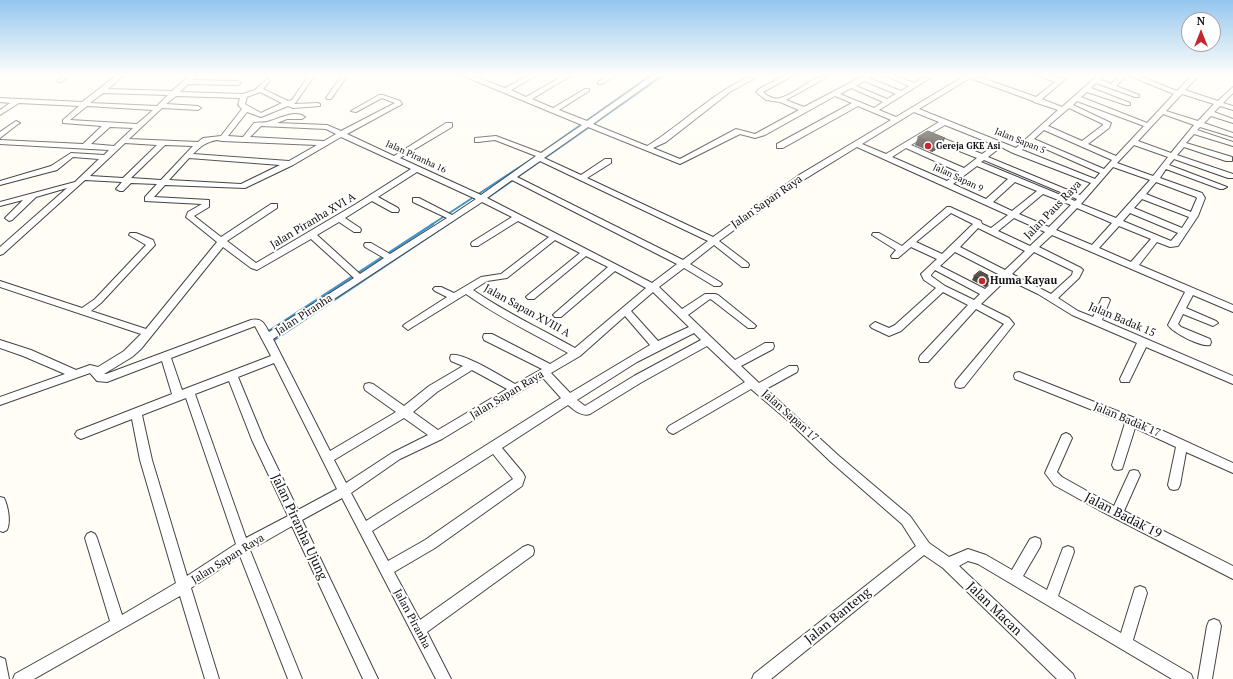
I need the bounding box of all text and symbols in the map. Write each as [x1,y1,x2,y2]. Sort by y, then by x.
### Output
north arrow [1181,12,1221,52]
text: N [1197,14,1205,28]
street label: Jalan Sapan 5 [993,126,1047,156]
street label: Jalan Piranha 16 [384,138,448,176]
marker: Gereja GKE Asi [923,141,933,151]
place label: Gereja GKE Asi [936,141,1001,151]
street label: Jalan Sapan 9 [931,162,985,194]
street label: Jalan Sapan Raya [729,173,805,231]
street label: Jalan Paus Raya [1022,178,1084,242]
street label: Jalan Piranha XVI A [268,190,358,252]
place label: Huma Kayau [990,274,1057,288]
marker: Huma Kayau [977,276,987,286]
street label: Jalan Sapan XVIII A [482,282,572,340]
street label: Jalan Piranha [273,292,335,338]
street label: Jalan Badak 15 [1087,300,1157,340]
street label: Jalan Sapan Raya [468,368,546,422]
street label: Jalan Sapan 17 [759,387,821,445]
street label: Jalan Badak 17 [1092,400,1162,440]
street label: Jalan Piranha Ujung [268,472,330,582]
street label: Jalan Badak 19 [1082,490,1164,542]
street label: Jalan Sapan Raya [189,531,267,587]
street label: Jalan Macan [963,579,1025,639]
street label: Jalan Banteng [802,585,874,647]
street label: Jalan Piranha [391,587,433,651]

